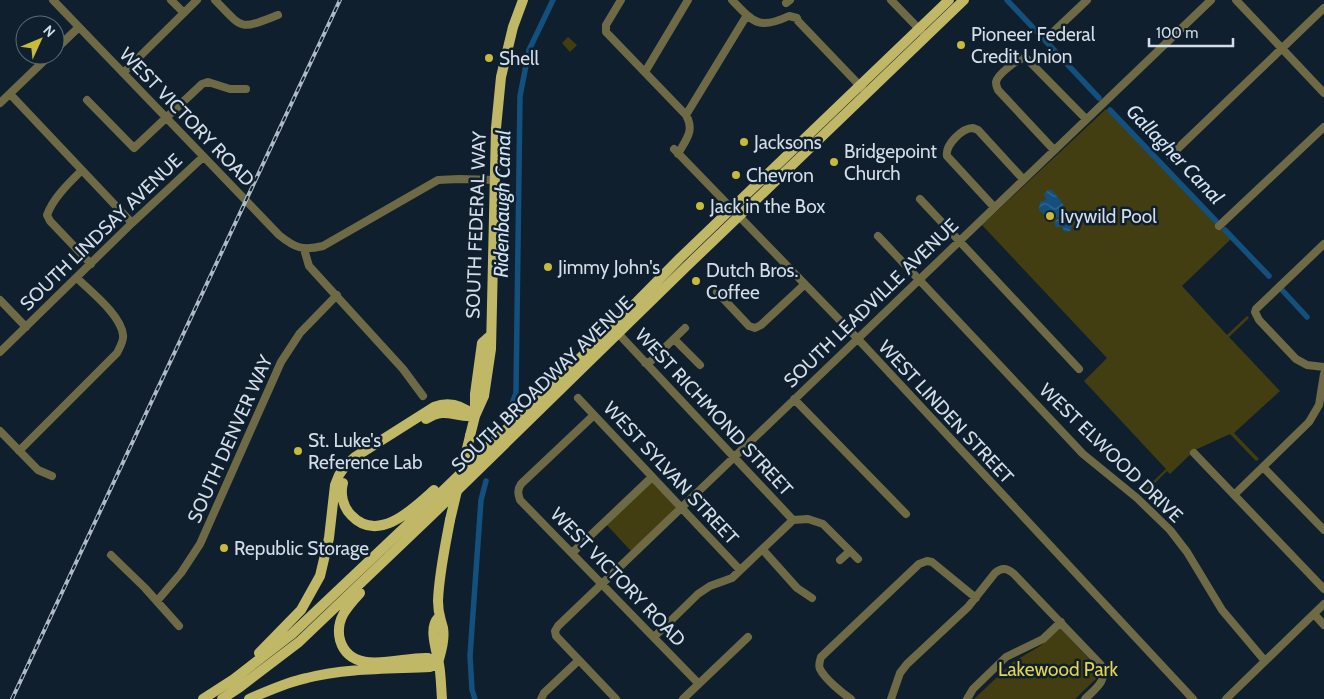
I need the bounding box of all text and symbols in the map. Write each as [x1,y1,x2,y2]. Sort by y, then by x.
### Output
north arrow [15,15,65,65]
scale bar [1149,15,1233,47]
text: N [39,21,59,41]
place label: Pioneer Federal Credit Union [971,23,1096,68]
text: 100 m [1156,24,1198,42]
marker: Pioneer Federal Credit Union [955,39,967,51]
street label: WEST VICTORY ROAD [115,43,259,191]
place label: Shell [499,47,539,70]
marker: Shell [483,52,495,64]
water label: Gallagher Canal [1121,99,1229,209]
water label: Ridenbaugh Canal [489,130,515,278]
street label: SOUTH FEDERAL WAY [461,131,491,319]
place label: Jacksons [753,131,822,154]
marker: Jacksons [738,136,750,148]
place label: Bridgepoint Church [844,140,938,185]
street label: SOUTH LINDSAY AVENUE [15,149,187,315]
marker: Bridgepoint Church [828,156,840,168]
place label: Chevron [746,164,814,187]
marker: Chevron [730,169,742,181]
place label: Jack in the Box [709,195,825,218]
marker: Jack in the Box [694,200,706,212]
place label: Ivywild Pool [1060,205,1157,228]
marker: Ivywild Pool [1044,210,1056,222]
street label: SOUTH LEADVILLE AVENUE [779,214,963,392]
place label: Jimmy John's [557,256,660,279]
place label: Dutch Bros. Coffee [706,259,798,304]
marker: Jimmy John's [542,261,554,273]
marker: Dutch Bros. Coffee [690,275,702,287]
street label: SOUTH BROADWAY AVENUE [447,291,637,477]
street label: WEST RICHMOND STREET [630,323,798,501]
street label: WEST LINDEN STREET [874,336,1018,488]
street label: SOUTH DENVER WAY [183,351,277,527]
street label: WEST ELWOOD DRIVE [1035,379,1187,527]
street label: WEST SYLVAN STREET [599,397,743,549]
place label: St. Luke's Reference Lab [308,429,422,474]
marker: St. Luke's Reference Lab [292,445,304,457]
street label: WEST VICTORY ROAD [546,503,690,651]
place label: Republic Storage [234,537,369,560]
marker: Republic Storage [218,542,230,554]
park label: Lakewood Park [998,658,1119,681]

